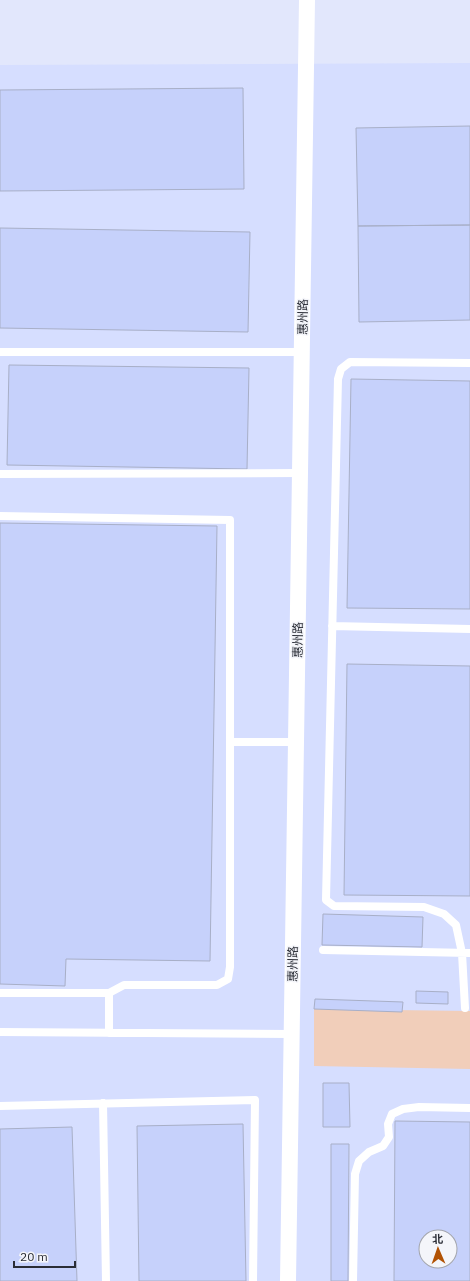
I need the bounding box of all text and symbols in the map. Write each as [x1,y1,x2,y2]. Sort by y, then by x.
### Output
street label: 惠州路 [295,299,310,335]
street label: 惠州路 [290,622,305,658]
street label: 惠州路 [285,946,300,982]
north arrow [418,1229,458,1269]
text: 北 [432,1232,443,1246]
scale bar [14,1243,75,1269]
text: 20 m [20,1249,48,1264]

